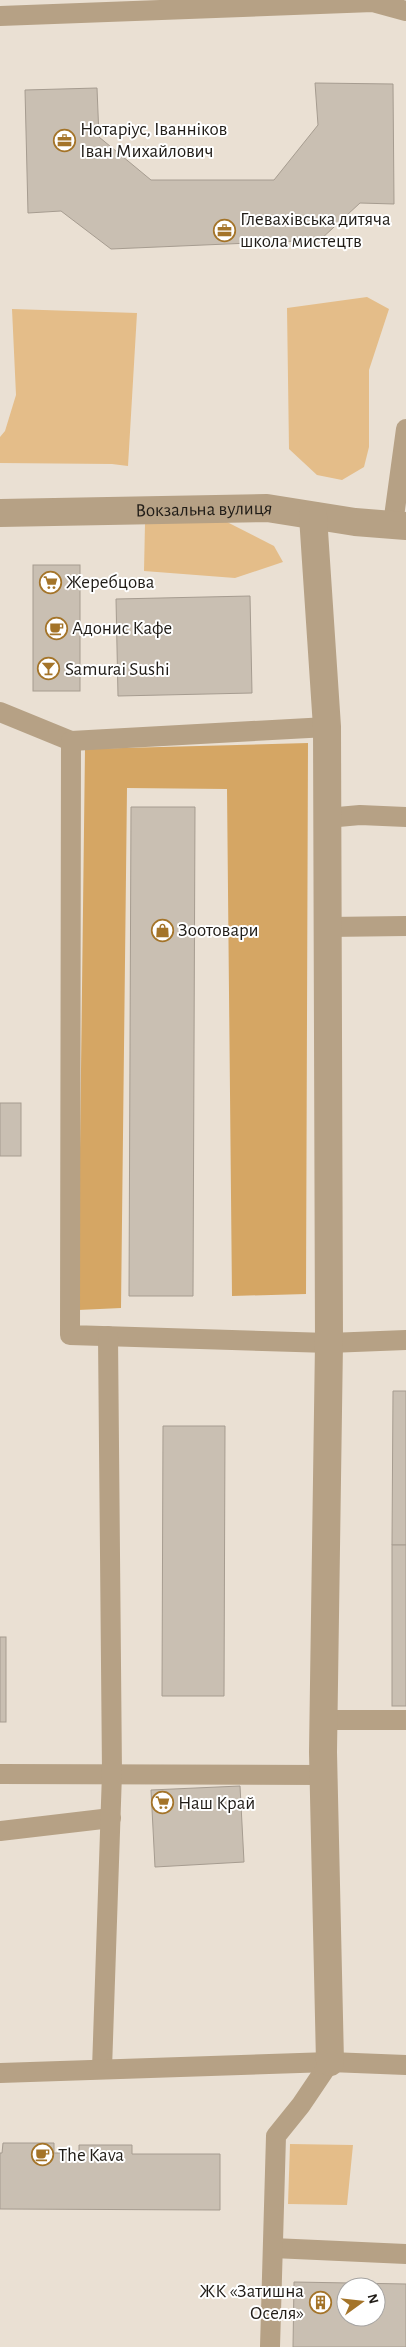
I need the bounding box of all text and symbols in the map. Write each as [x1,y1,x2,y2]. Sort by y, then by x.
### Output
place label: Нотаріус, Іванніков Іван Михайлович [80,120,227,161]
office icon: Нотаріус, Іванніков Іван Михайлович [52,128,76,152]
place label: Глевахівська дитяча школа мистецтв [240,210,391,251]
office icon: Глевахівська дитяча школа мистецтв [212,218,236,242]
street label: Вокзальна вулиця [135,498,274,520]
supermarket icon: Жеребцова [38,570,62,594]
place label: Жеребцова [66,573,155,592]
cafe icon: Адонис Кафе [44,616,68,640]
place label: Адонис Кафе [72,619,172,638]
bar icon: Samurai Sushi [37,657,61,681]
place label: Samurai Sushi [65,660,170,679]
shop icon: Зоотовари [150,918,174,942]
place label: Зоотовари [178,921,259,940]
supermarket icon: Наш Край [150,1791,174,1815]
place label: Наш Край [178,1794,255,1813]
cafe icon: The Kava [30,2143,54,2167]
place label: The Kava [58,2146,124,2165]
north arrow [336,2277,386,2327]
place label: ЖК «Затишна Оселя» [200,2282,304,2323]
building icon: ЖК «Затишна Оселя» [308,2290,332,2314]
text: N [365,2292,381,2305]

